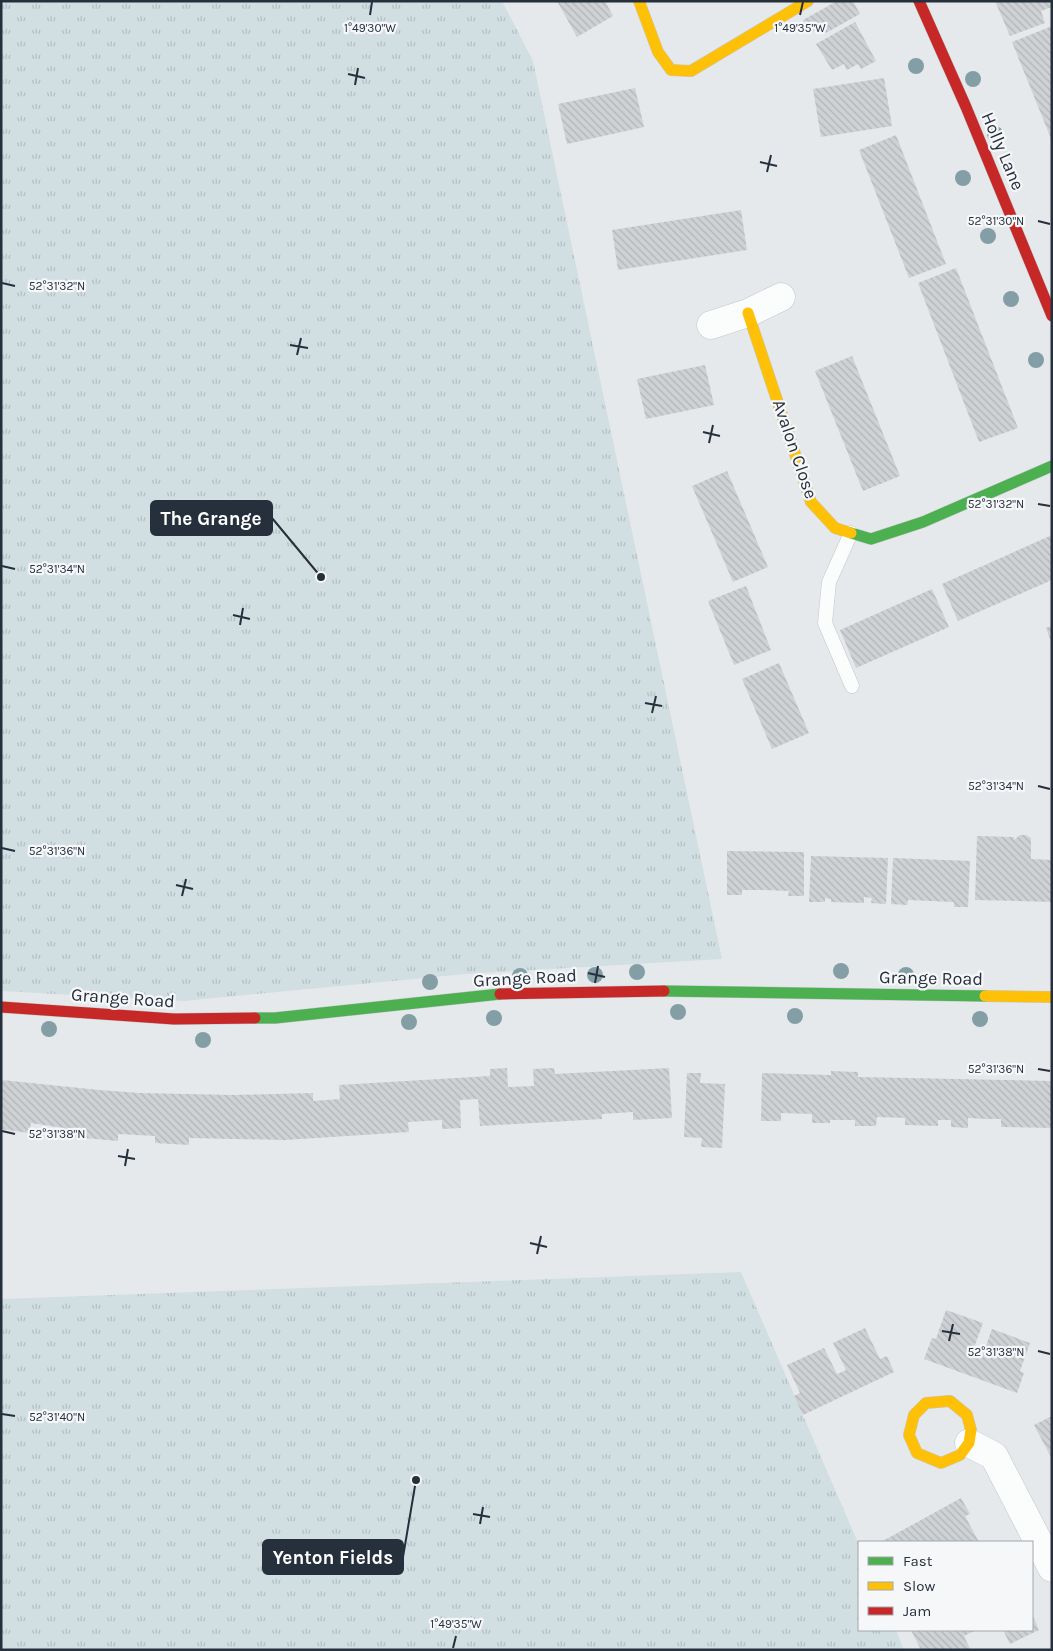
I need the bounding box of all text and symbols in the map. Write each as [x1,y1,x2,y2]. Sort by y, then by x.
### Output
text: 1°49'30"W [344,21,396,35]
text: 1°49'35"W [774,21,826,35]
street label: Holly Lane [977,108,1029,194]
text: 52°31'30"N [968,214,1024,228]
text: 52°31'32"N [29,279,85,293]
street label: Avalon Close [768,396,822,502]
text: 52°31'32"N [968,497,1024,511]
callout: The Grange [151,501,272,535]
text: The Grange [160,508,262,530]
text: 52°31'34"N [29,562,85,576]
text: 52°31'34"N [968,779,1024,793]
text: 52°31'36"N [29,844,85,858]
street label: Grange Road [472,964,578,992]
street label: Grange Road [879,966,983,990]
street label: Grange Road [70,983,176,1013]
text: 52°31'36"N [968,1062,1024,1076]
text: 52°31'38"N [29,1127,85,1141]
text: 52°31'38"N [968,1345,1024,1359]
text: 52°31'40"N [29,1410,85,1424]
callout: Yenton Fields [263,1540,403,1574]
legend [858,1541,1033,1631]
text: Yenton Fields [273,1547,393,1569]
text: Fast [903,1552,933,1570]
text: Slow [903,1577,935,1595]
text: Jam [903,1602,931,1620]
text: 1°49'35"W [430,1617,482,1631]

